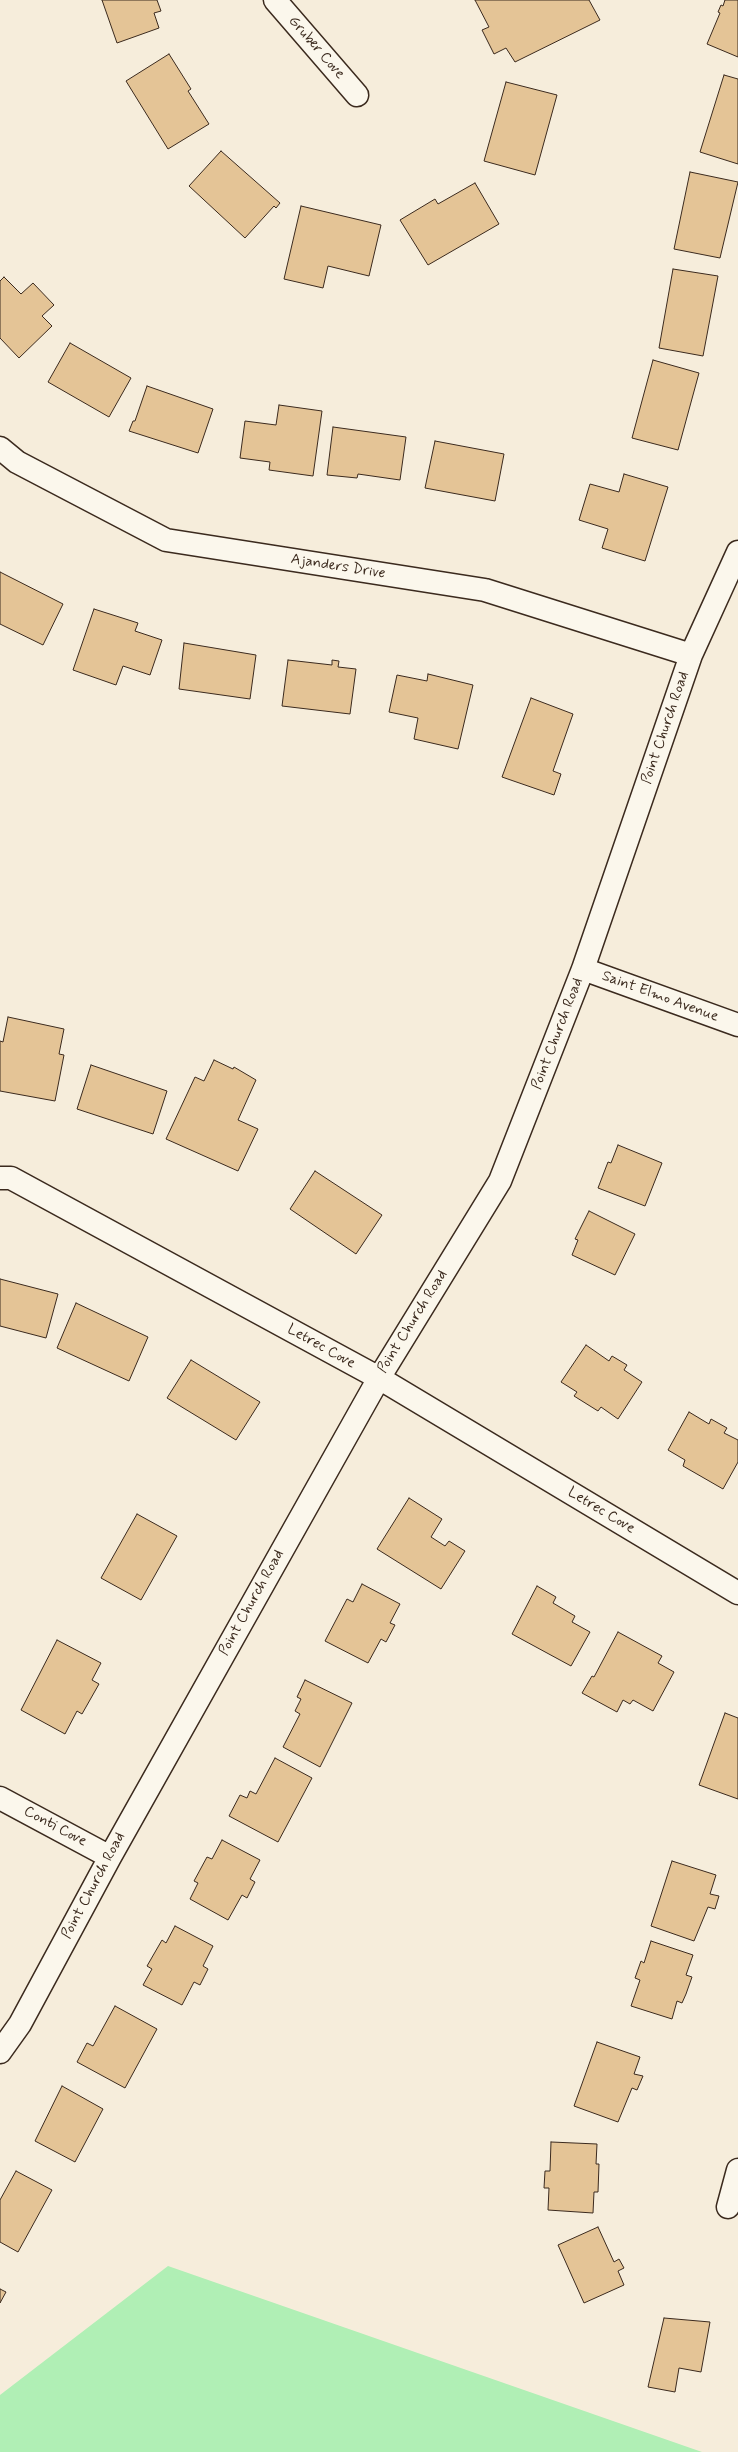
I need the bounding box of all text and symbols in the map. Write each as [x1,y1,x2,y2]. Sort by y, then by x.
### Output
street label: Gruber Cove [284,13,348,83]
street label: Ajanders Drive [289,551,387,583]
street label: Point Church Road [638,669,694,787]
street label: Saint Elmo Avenue [599,968,721,1026]
street label: Point Church Road [528,976,588,1092]
street label: Point Church Road [374,1267,452,1377]
street label: Letrec Cove [284,1321,358,1373]
street label: Letrec Cove [564,1484,638,1538]
street label: Point Church Road [216,1547,288,1659]
street label: Conti Cove [20,1803,90,1851]
street label: Point Church Road [58,1830,130,1942]

